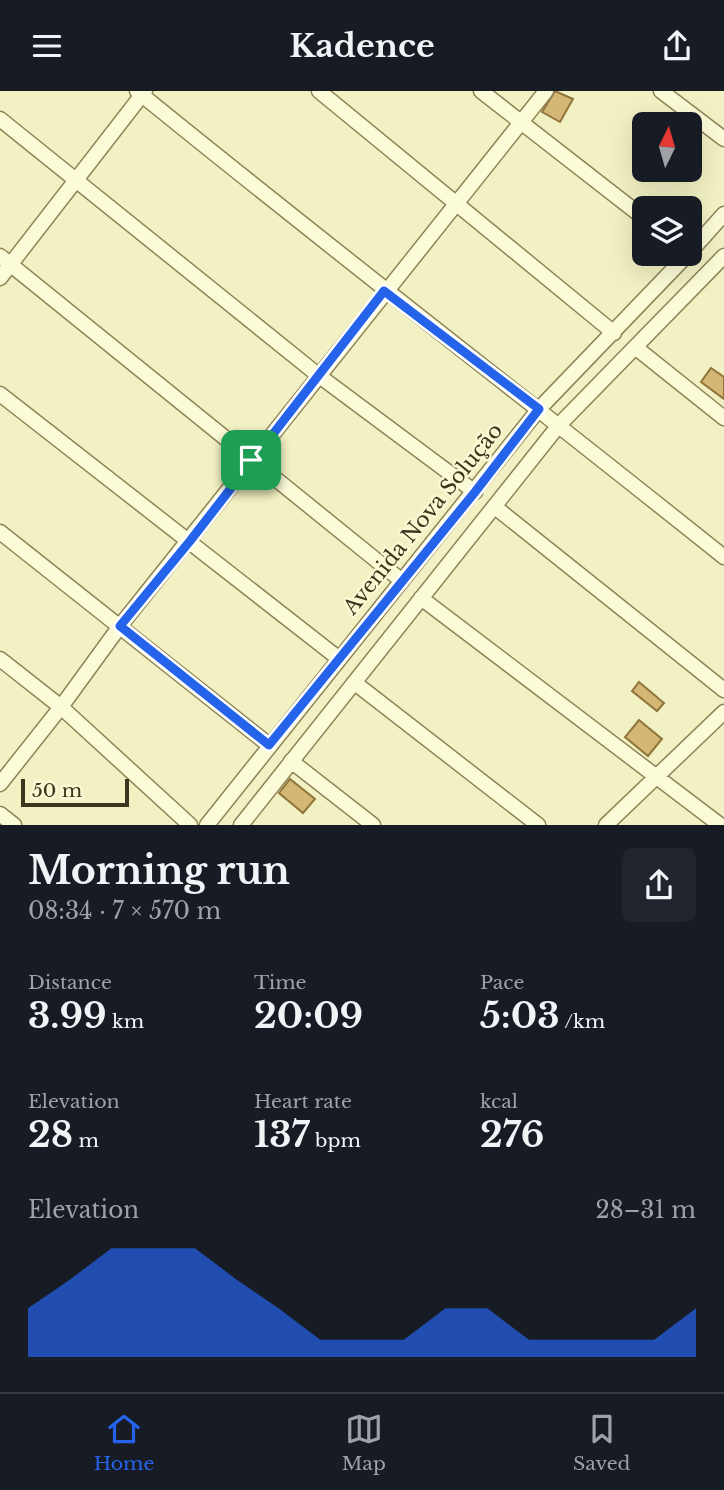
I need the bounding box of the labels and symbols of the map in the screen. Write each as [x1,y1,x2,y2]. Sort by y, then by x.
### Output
north arrow [632,112,702,182]
street label: Avenida Nova Solução [337,418,508,621]
pin [221,430,281,490]
scale bar [21,776,130,808]

